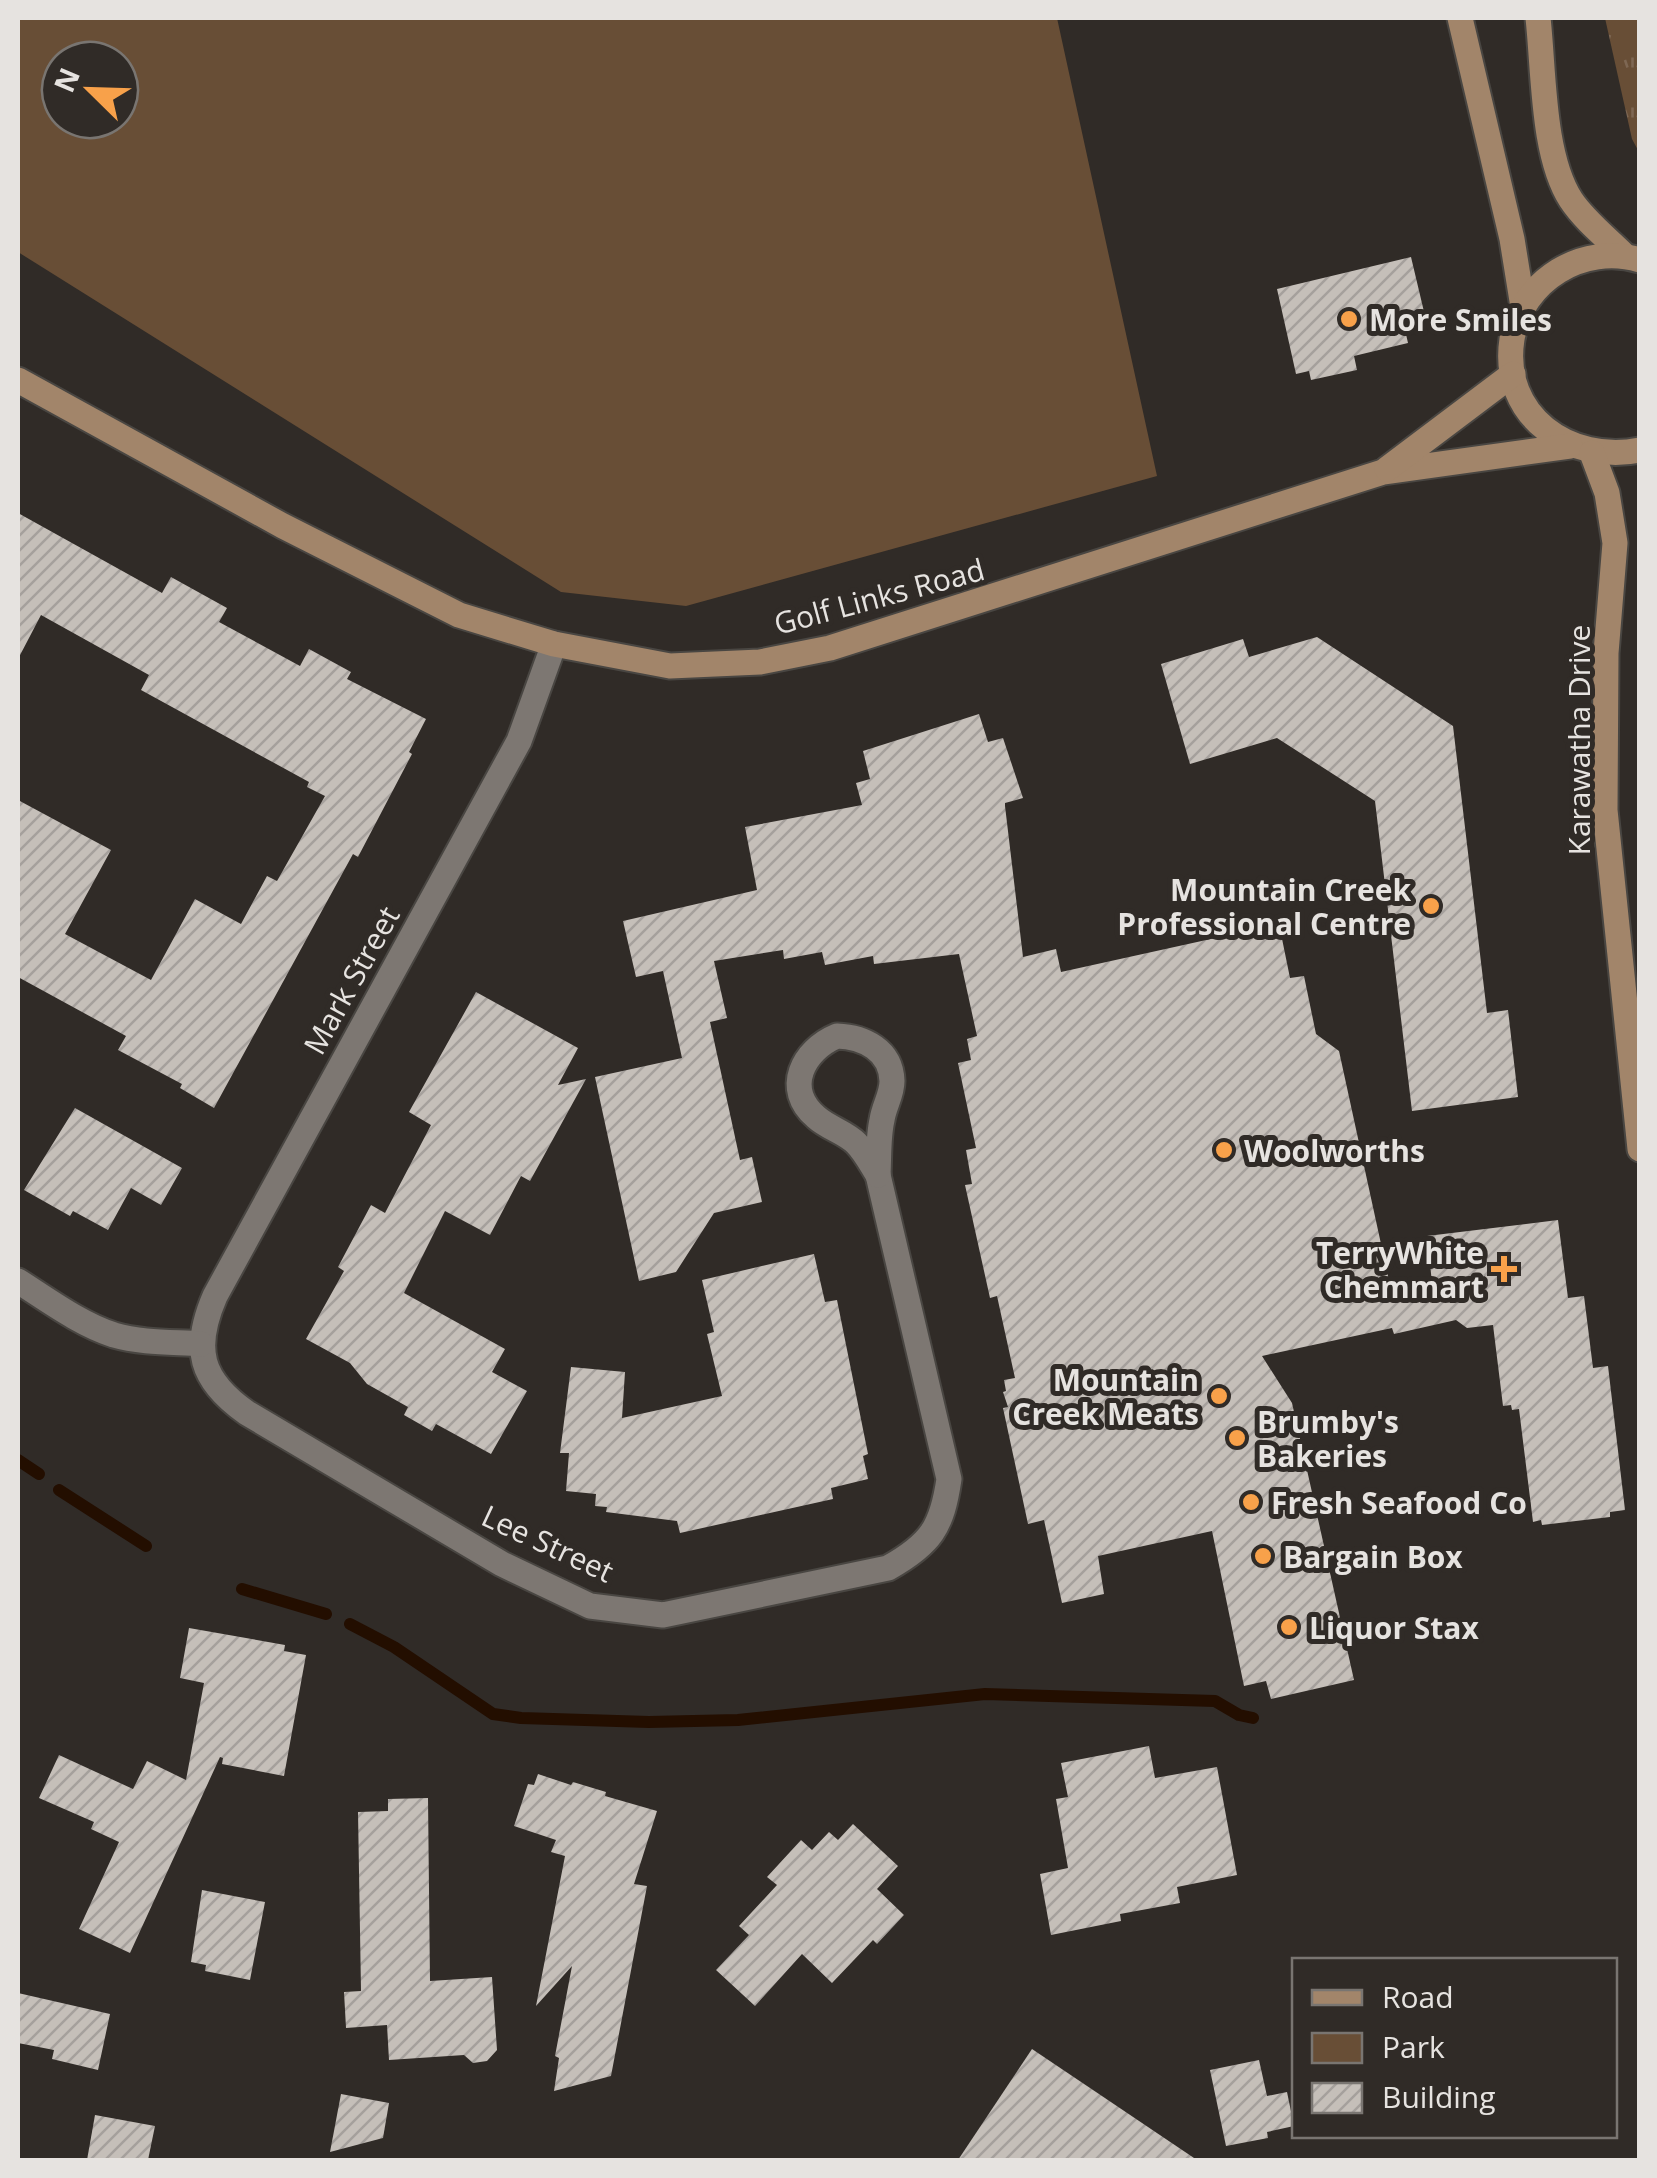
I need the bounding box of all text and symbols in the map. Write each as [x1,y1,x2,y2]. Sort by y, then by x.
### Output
north arrow [40,40,140,140]
text: N [44,62,88,98]
place label: More Smiles [1369,299,1552,340]
marker: More Smiles [1338,308,1360,330]
street label: Golf Links Road [769,548,989,644]
street label: Karawatha Drive [1558,625,1599,855]
place label: Mountain Creek Professional Centre [1117,869,1411,944]
marker: Mountain Creek Professional Centre [1420,895,1442,917]
street label: Mark Street [293,899,409,1061]
place label: Woolworths [1244,1130,1425,1171]
marker: Woolworths [1213,1139,1235,1161]
place label: TerryWhite Chemmart [1316,1232,1484,1307]
marker: TerryWhite Chemmart [1493,1258,1515,1280]
place label: Mountain Creek Meats [1012,1359,1199,1434]
marker: Mountain Creek Meats [1208,1385,1230,1407]
place label: Brumby's Bakeries [1257,1401,1399,1476]
marker: Brumby's Bakeries [1226,1427,1248,1449]
place label: Fresh Seafood Co [1271,1482,1527,1523]
marker: Fresh Seafood Co [1240,1491,1262,1513]
street label: Lee Street [475,1495,621,1591]
place label: Bargain Box [1283,1536,1463,1577]
marker: Bargain Box [1252,1545,1274,1567]
place label: Liquor Stax [1309,1607,1479,1648]
marker: Liquor Stax [1278,1616,1300,1638]
legend [1292,1958,1617,2138]
text: Road [1382,1976,1454,2017]
text: Park [1382,2026,1445,2067]
text: Building [1382,2076,1496,2117]

